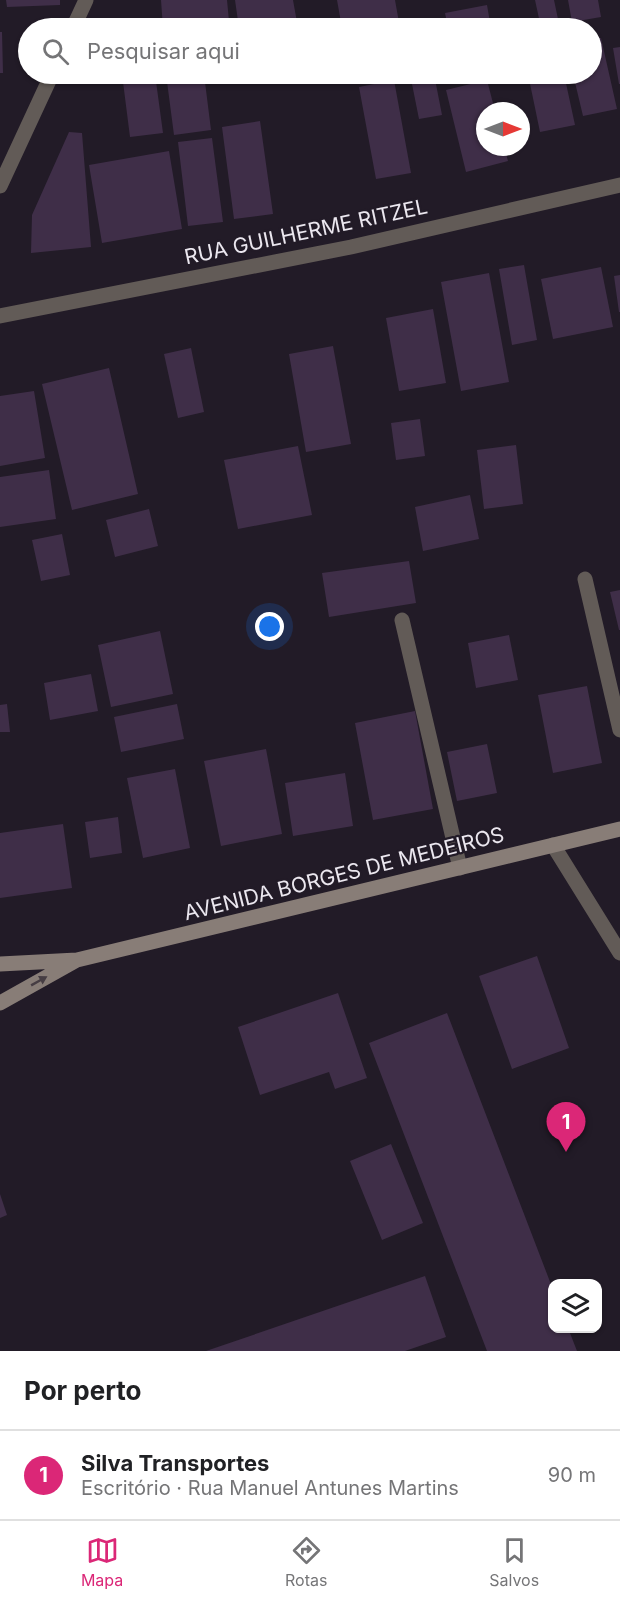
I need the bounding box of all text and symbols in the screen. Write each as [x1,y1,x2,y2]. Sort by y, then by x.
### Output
search box [18,18,602,84]
icon: search [39,35,72,68]
text: Pesquisar aqui [87,38,240,64]
north arrow [476,102,530,156]
street label: RUA GUILHERME RITZEL [182,194,430,269]
your location [255,612,284,641]
street label: AVENIDA BORGES DE MEDEIROS [181,822,507,925]
one-way arrow [30,977,47,987]
pin: 1 [546,1102,586,1152]
map controls [548,1279,602,1333]
button: layers [548,1279,602,1333]
text: Por perto [24,1375,142,1406]
text: Silva Transportes [81,1450,269,1476]
text: 1 [39,1463,48,1487]
text: 90 m [548,1463,596,1487]
text: Escritório · Rua Manuel Antunes Martins [81,1476,459,1500]
tab: Mapa [81,1534,123,1590]
tab: Rotas [285,1534,327,1590]
tab: Salvos [489,1534,539,1590]

